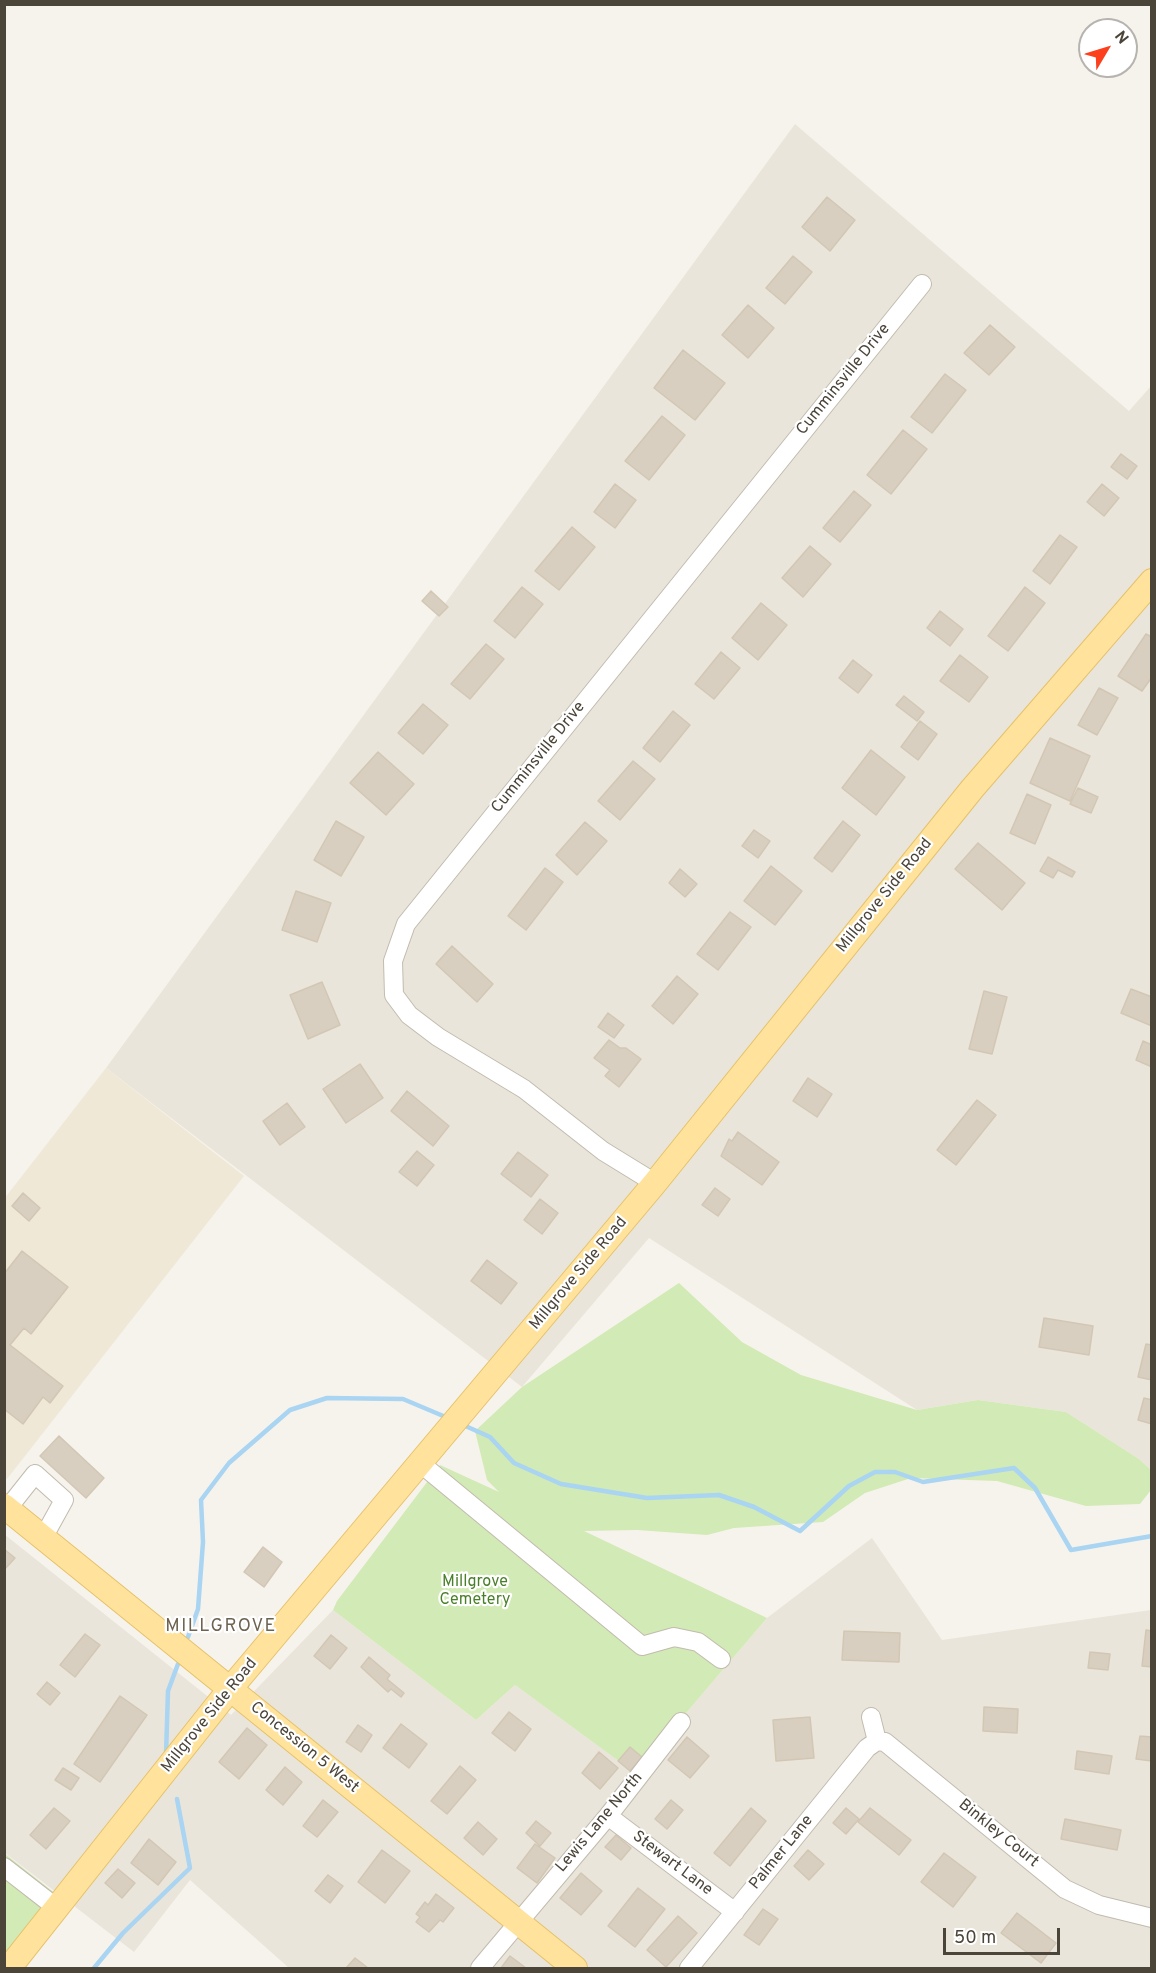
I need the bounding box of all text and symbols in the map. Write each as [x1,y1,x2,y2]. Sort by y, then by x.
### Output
north arrow [1078,18,1138,78]
text: N [1109,27,1132,49]
street label: Cumminsville Drive [793,320,895,440]
street label: Cumminsville Drive [488,698,590,818]
street label: Millgrove Side Road [833,835,937,957]
street label: Millgrove Side Road [526,1214,632,1334]
park label: Millgrove Cemetery [440,1573,510,1611]
district label: MILLGROVE [165,1616,277,1638]
street label: Millgrove Side Road [158,1655,262,1777]
street label: Concession 5 West [246,1698,362,1798]
street label: Lewis Lane North [553,1769,647,1877]
street label: Binkley Court [954,1796,1042,1872]
street label: Palmer Lane [746,1812,818,1894]
street label: Stewart Lane [628,1828,716,1900]
scale bar [946,1916,1063,1954]
text: 50 m [954,1927,996,1950]

